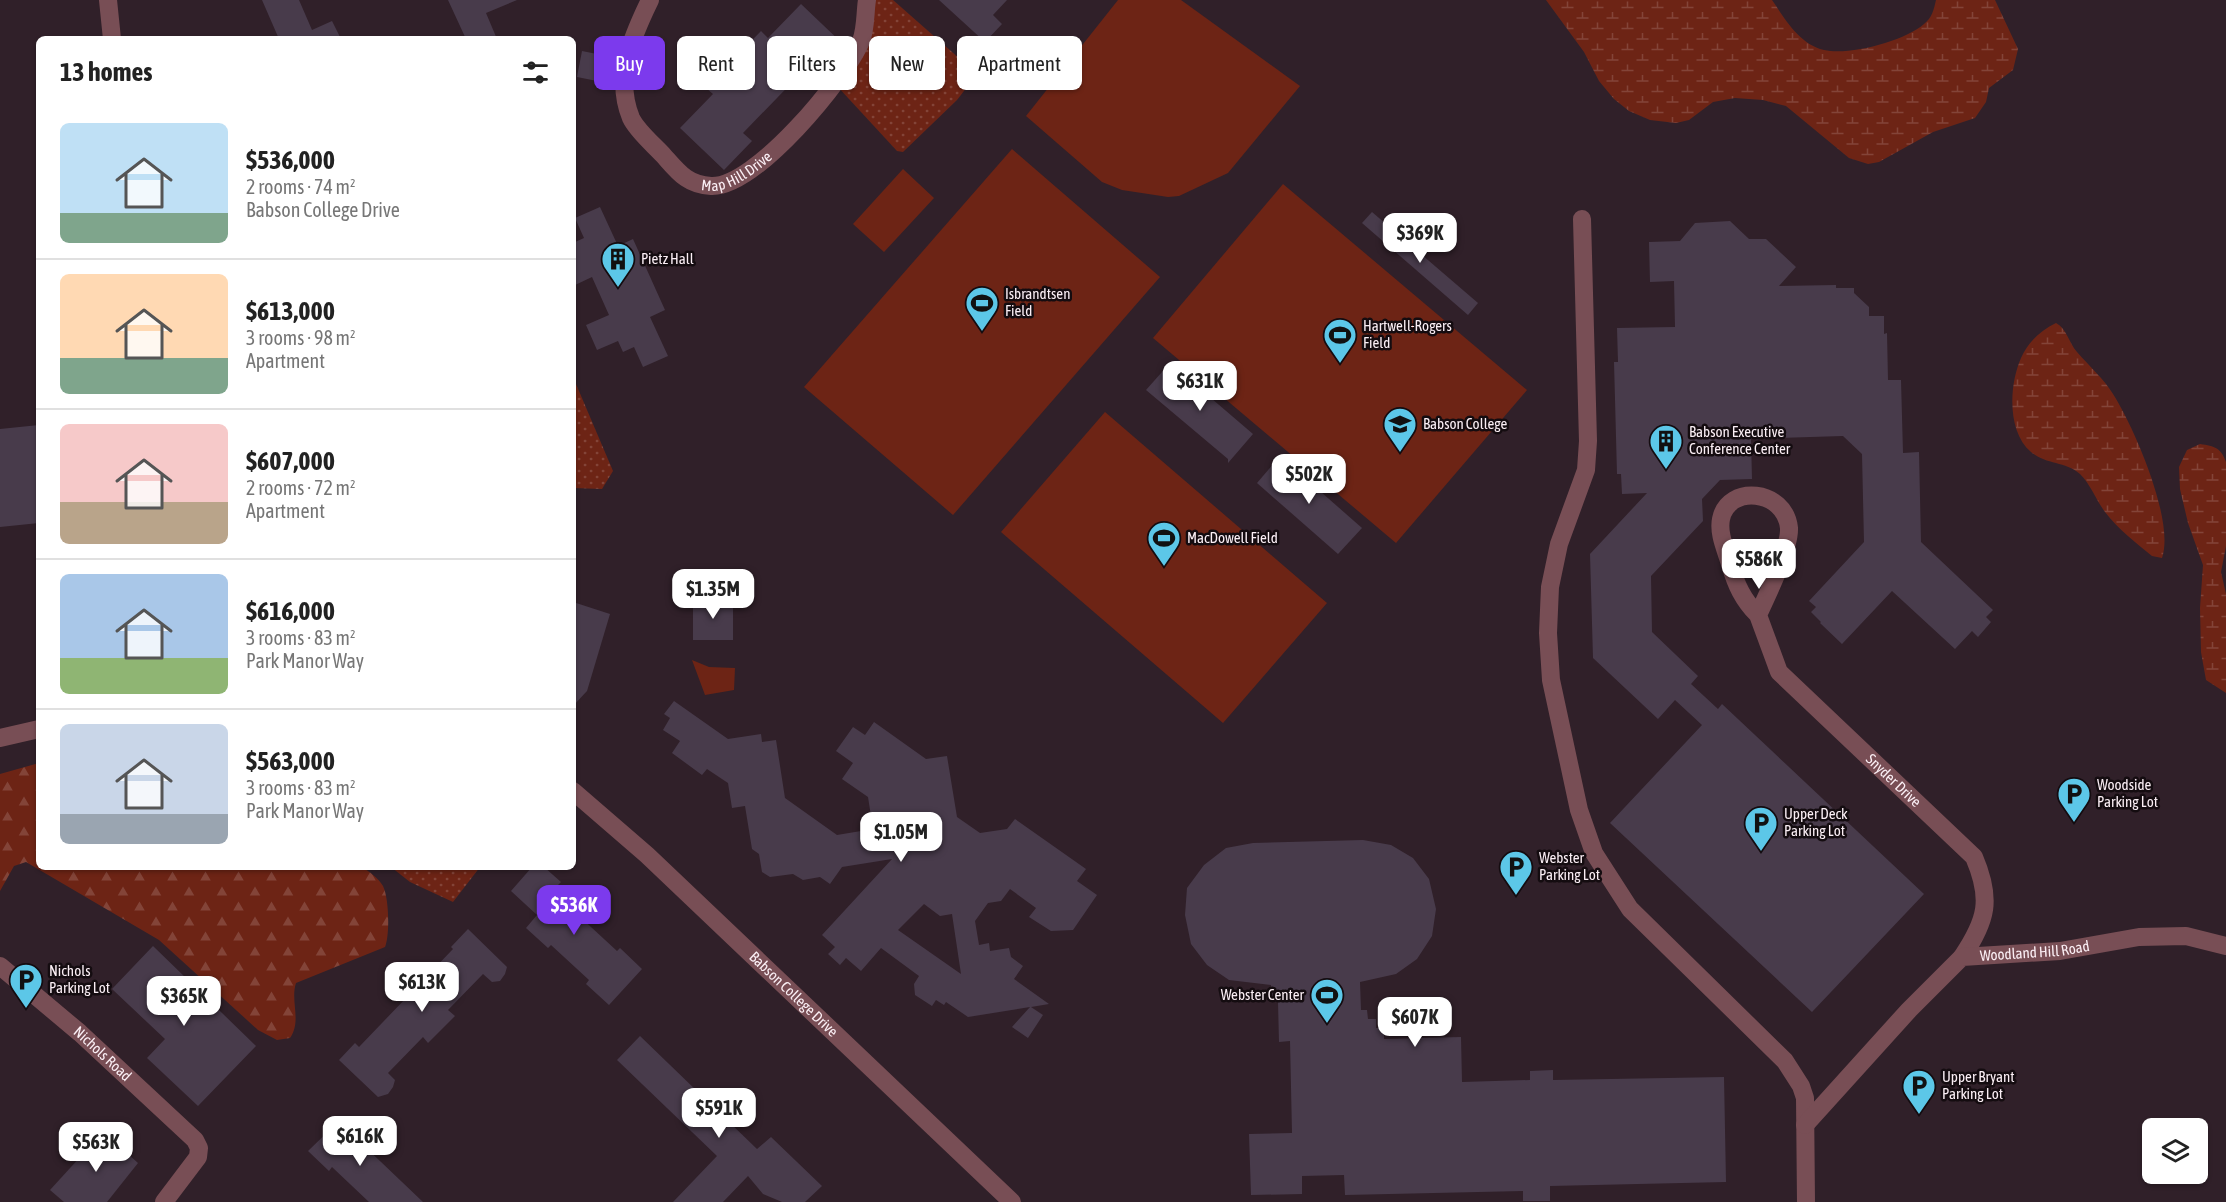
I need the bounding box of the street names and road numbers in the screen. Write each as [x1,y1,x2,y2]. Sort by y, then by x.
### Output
street label: Map Hill Drive [700,148,775,194]
street label: Snyder Drive [1863,750,1925,810]
street label: Woodland Hill Road [1979,937,2091,964]
street label: Babson College Drive [746,948,842,1040]
street label: Nichols Road [71,1023,135,1084]

